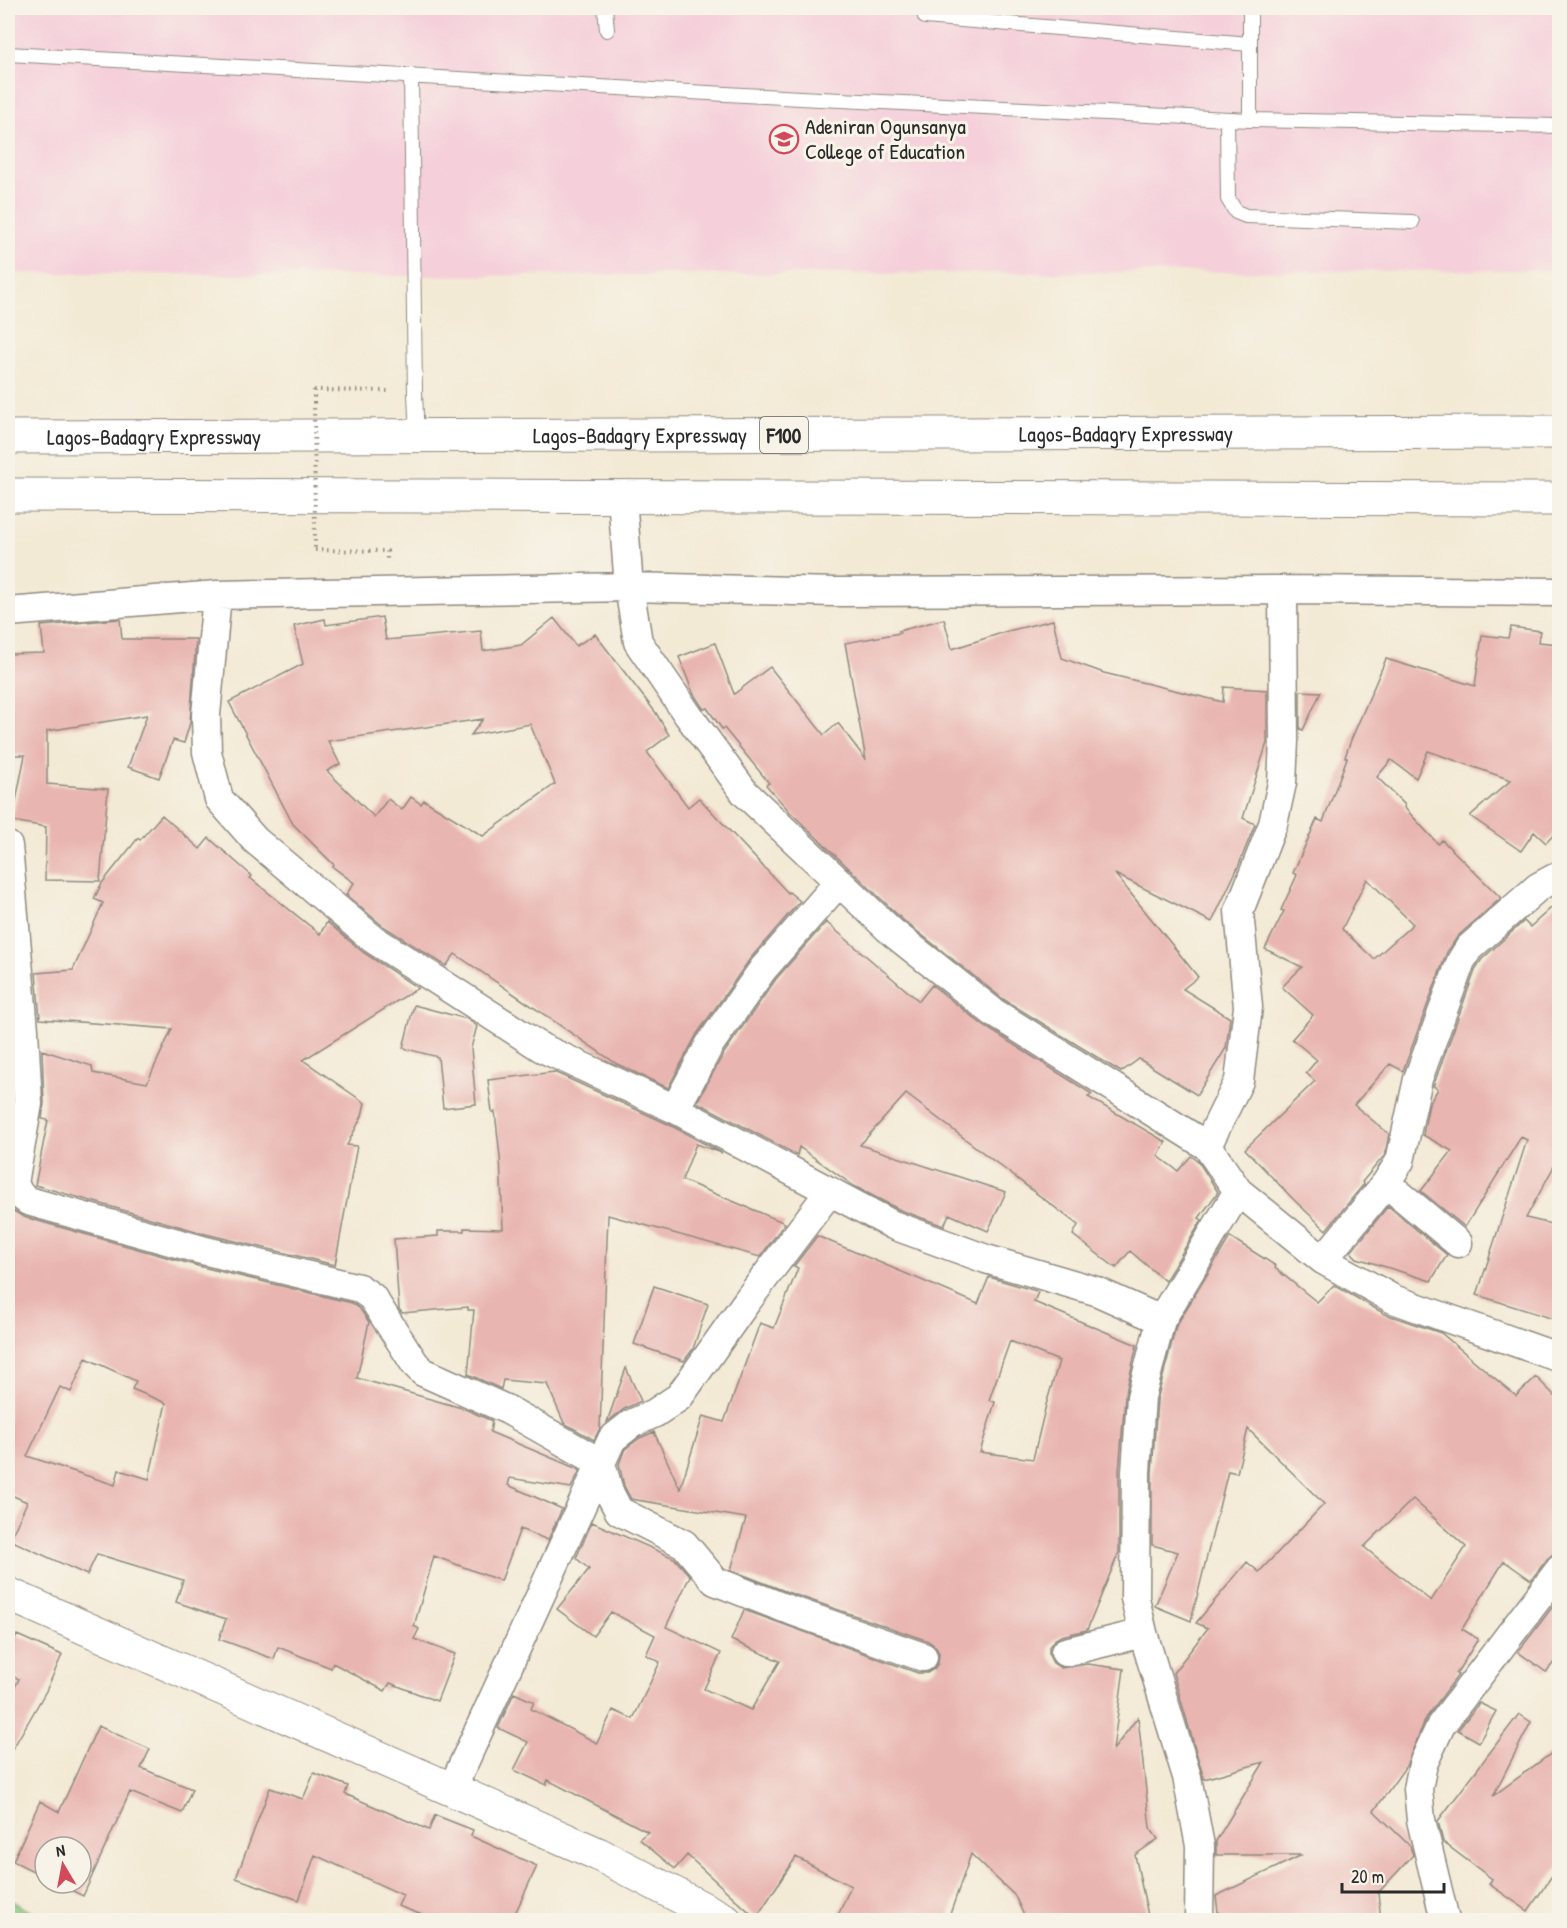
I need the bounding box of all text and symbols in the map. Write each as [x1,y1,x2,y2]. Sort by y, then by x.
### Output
place label: Adeniran Ogunsanya College of Education [805,111,966,166]
school or university icon: Adeniran Ogunsanya College of Education [768,123,800,155]
road number: F100 [760,417,808,453]
street label: Lagos-Badagry Expressway [1019,418,1233,449]
street label: Lagos-Badagry Expressway [533,420,747,450]
street label: Lagos-Badagry Expressway [47,421,261,452]
north arrow [33,1835,93,1895]
text: N [54,1839,67,1862]
scale bar [1342,1856,1444,1894]
text: 20 m [1351,1864,1384,1889]

